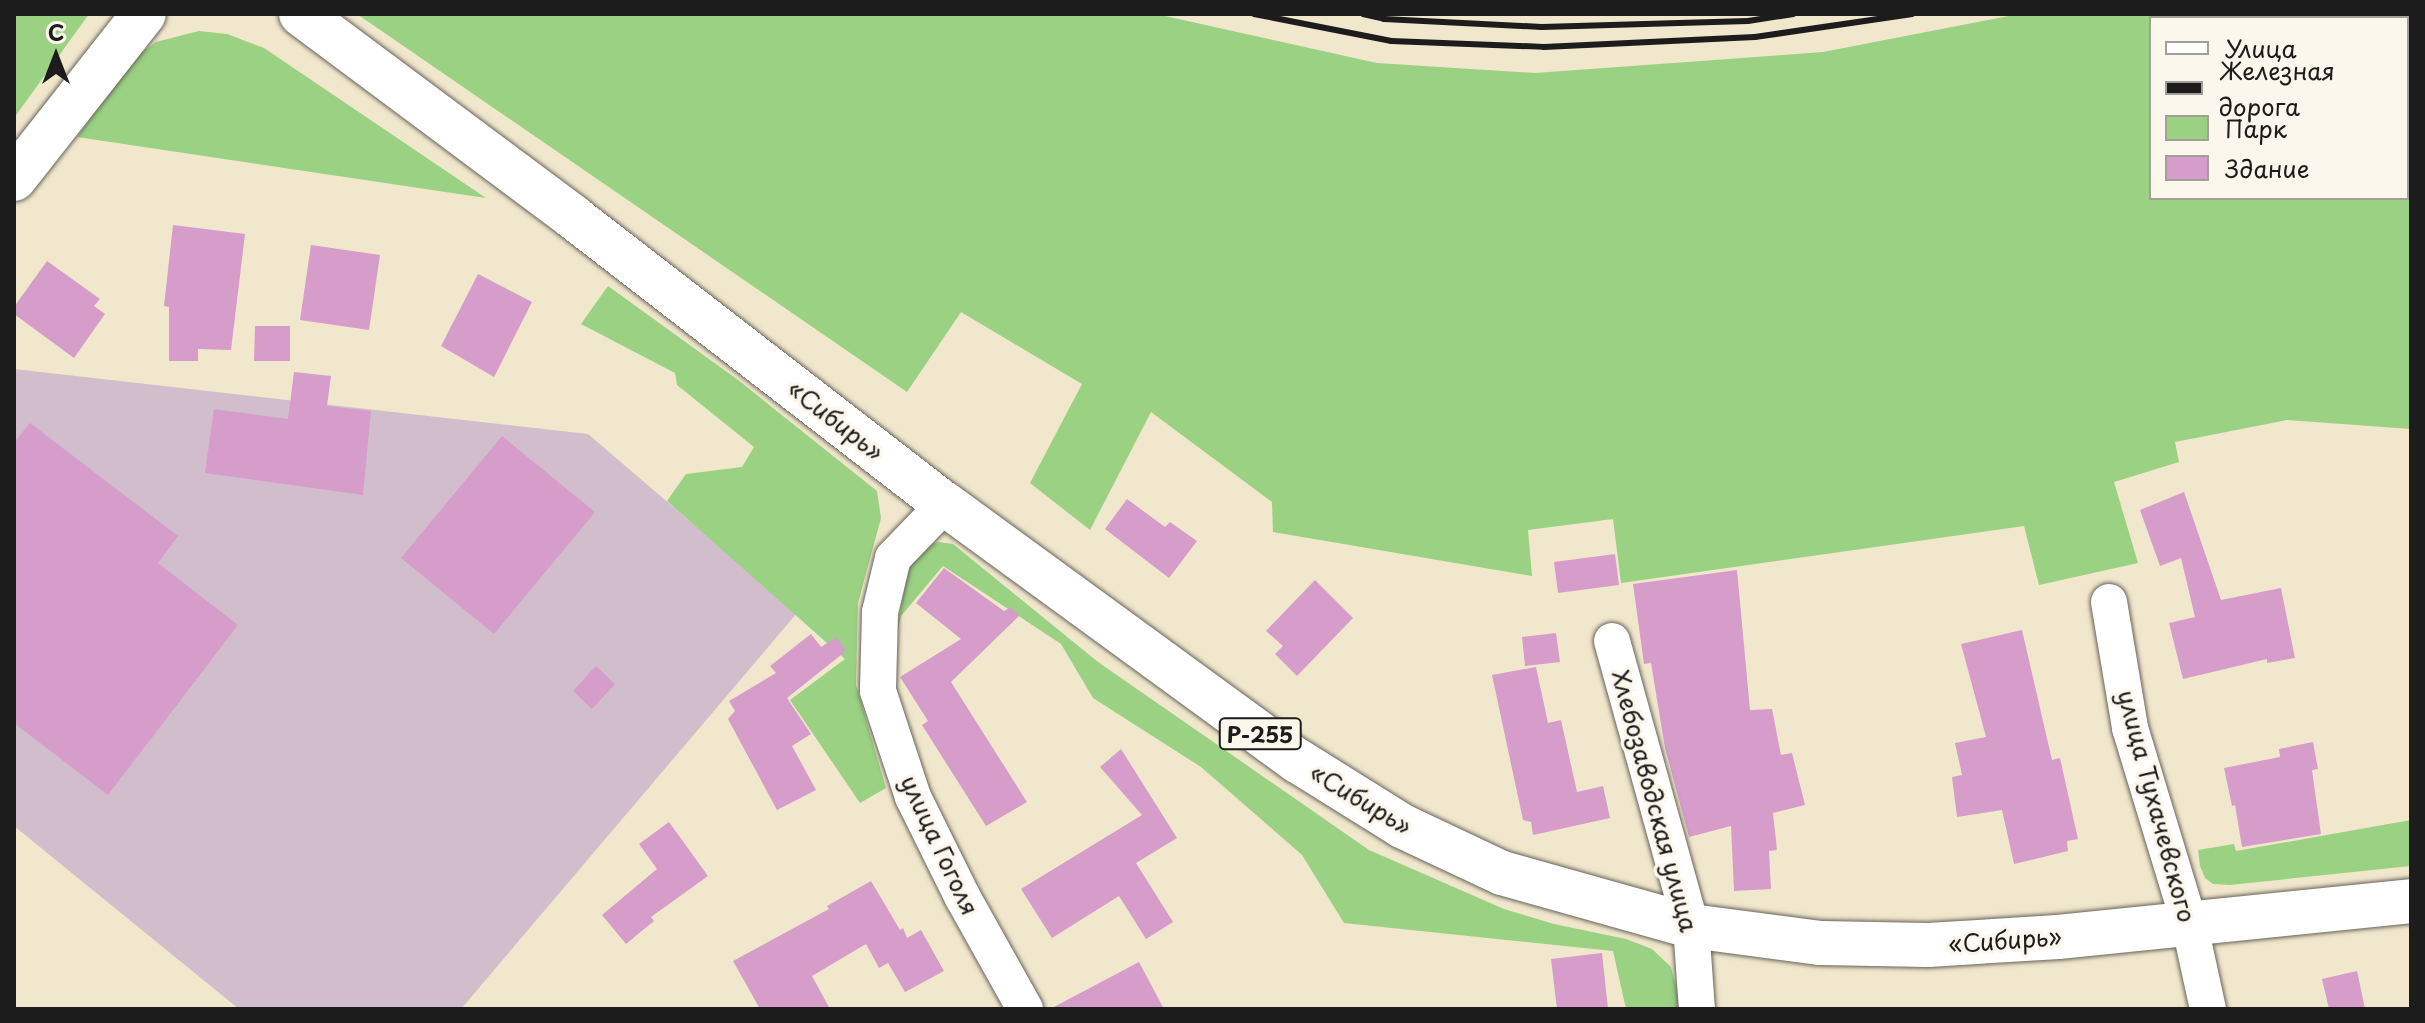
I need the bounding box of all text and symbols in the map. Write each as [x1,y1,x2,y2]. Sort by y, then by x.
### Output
text: С [48,15,64,48]
north arrow [16,16,96,96]
legend [2149,16,2409,200]
text: Улица [2225,30,2297,66]
text: Железная дорога [2219,52,2335,124]
text: Парк [2225,110,2287,146]
text: Здание [2225,150,2310,186]
street label: «Сибирь» [782,374,890,466]
street label: Хлебозаводская улица [1606,666,1704,936]
street label: улица Тухачевского [2112,686,2202,926]
road number: Р-255 [1218,716,1302,752]
street label: «Сибирь» [1305,757,1417,841]
street label: улица Гоголя [895,770,985,920]
street label: «Сибирь» [1947,922,2063,958]

